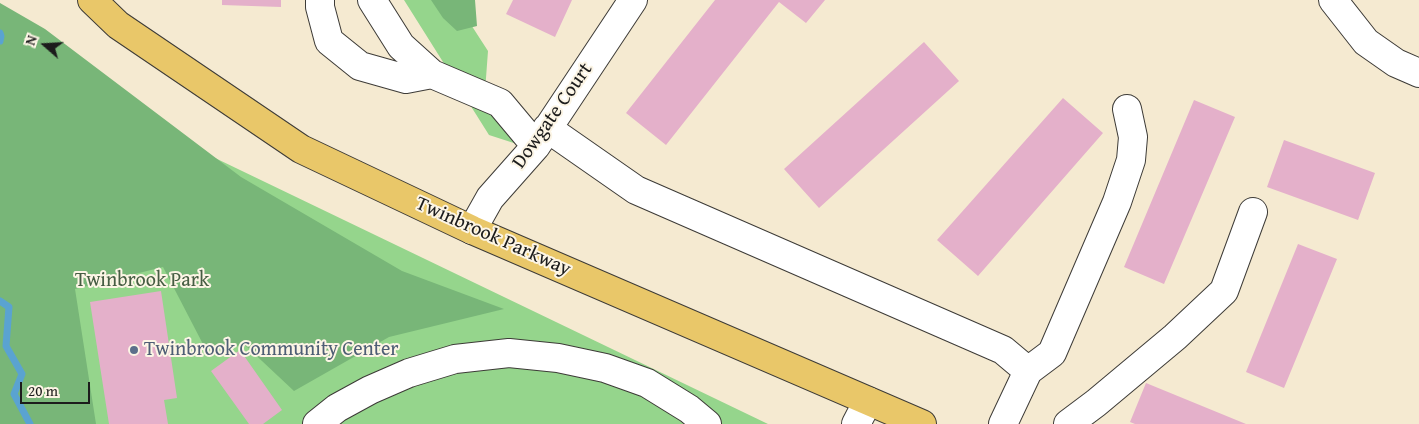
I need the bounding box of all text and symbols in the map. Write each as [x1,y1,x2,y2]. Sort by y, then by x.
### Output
north arrow [20,20,70,70]
text: N [20,32,42,48]
street label: Dowgate Court [508,58,598,174]
street label: Twinbrook Parkway [412,192,574,282]
park label: Twinbrook Park [75,269,209,293]
place label: Twinbrook Community Center [144,338,399,362]
marker: Twinbrook Community Center [128,344,140,356]
scale bar [22,372,92,404]
text: 20 m [28,380,58,401]

